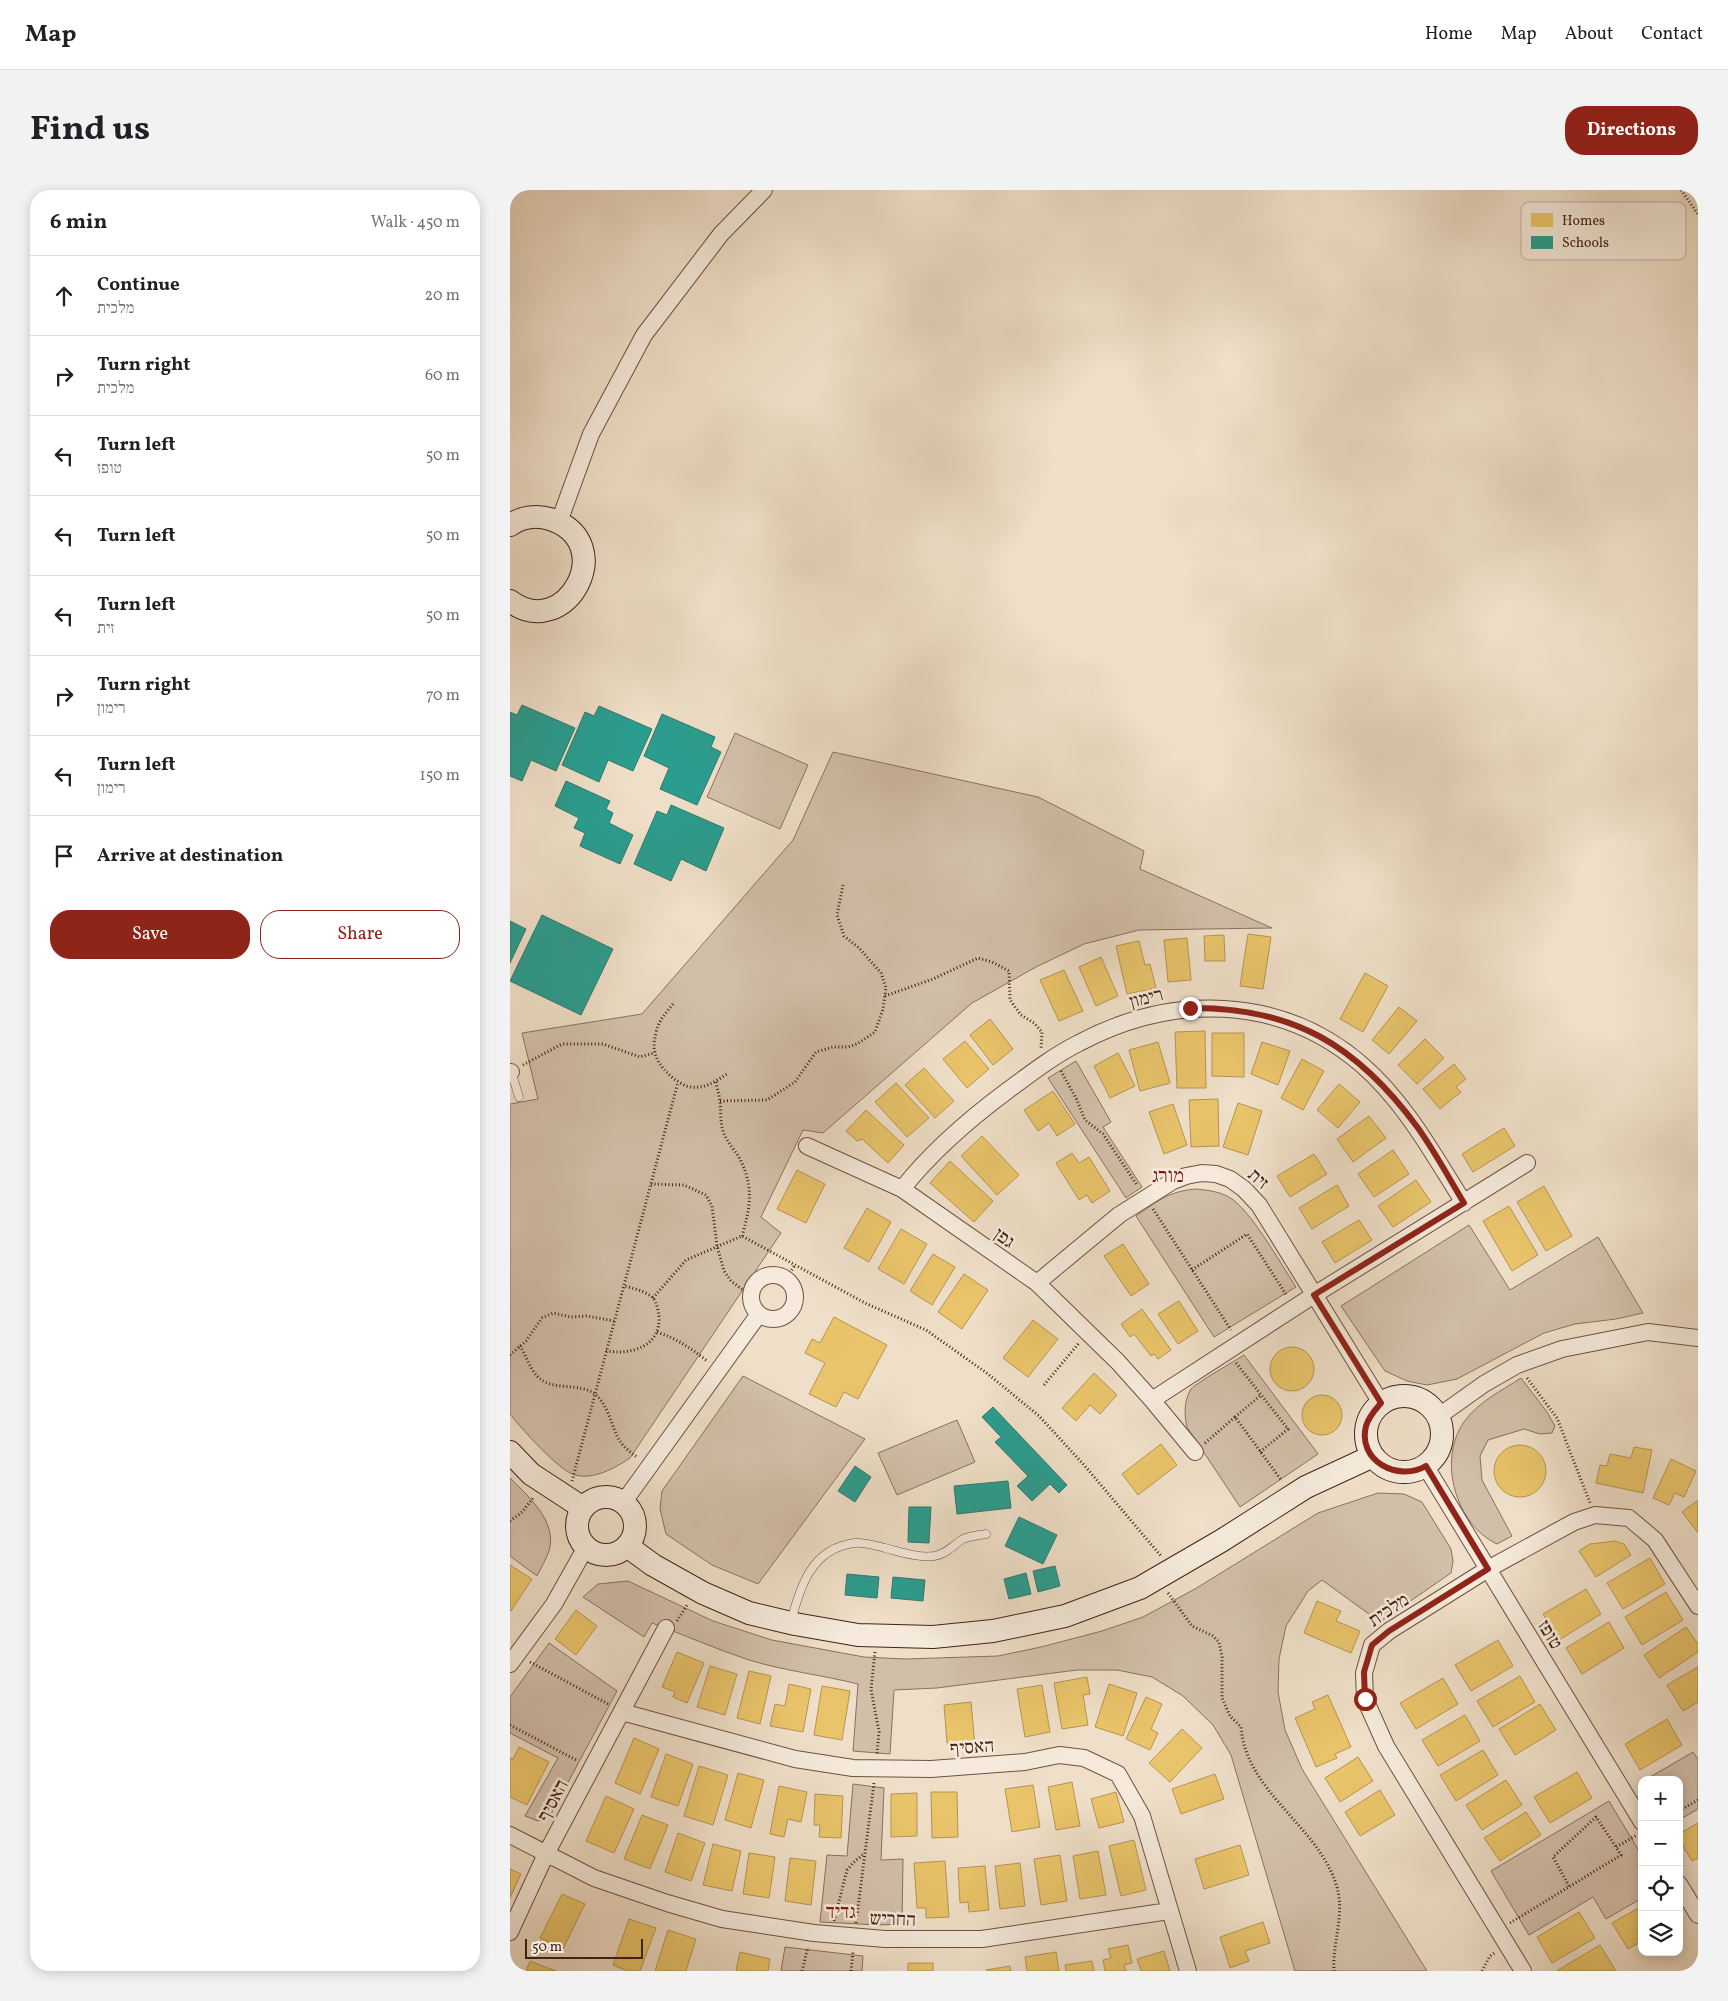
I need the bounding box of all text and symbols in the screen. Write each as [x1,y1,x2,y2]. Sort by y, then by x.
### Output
text: Map [25,18,76,52]
text: Home [1425,22,1473,47]
text: Map [1501,22,1537,47]
text: About [1565,22,1613,47]
text: Contact [1641,22,1703,47]
text: Find us [30,106,150,154]
button: Directions [1565,106,1698,155]
legend [1521,202,1686,260]
text: 6 min [50,208,107,237]
text: Walk · 450 m [371,212,460,234]
text: Homes [1562,212,1605,231]
text: Schools [1562,234,1609,253]
text: Continue [97,272,180,298]
icon: ahead [50,282,78,310]
text: 20 m [425,285,460,307]
text: מלכית [97,298,134,320]
text: Turn right [97,352,190,378]
icon: right [50,362,78,390]
text: 60 m [425,365,460,387]
text: מלכית [97,378,134,400]
text: Turn left [97,432,176,458]
icon: left [50,442,78,470]
text: 50 m [426,445,460,467]
text: טופז [97,458,122,480]
icon: left [50,522,78,550]
text: Turn left [97,523,176,549]
text: 50 m [426,525,460,547]
text: Turn left [97,592,176,618]
icon: left [50,602,78,630]
text: 50 m [426,605,460,627]
text: זית [97,618,114,640]
text: Turn right [97,672,190,698]
icon: right [50,682,78,710]
text: 70 m [426,685,460,707]
text: רימון [97,698,126,720]
text: Turn left [97,752,176,778]
icon: left [50,762,78,790]
text: 150 m [419,765,460,787]
text: רימון [97,778,126,800]
icon: arrive [50,842,78,870]
text: Arrive at destination [97,843,283,869]
button: Save [50,910,250,959]
button: Share [260,910,460,959]
street label: רימון [1127,982,1166,1016]
route end [1179,997,1202,1020]
district label: מורג [1152,1163,1184,1191]
street label: זית [1241,1163,1274,1196]
street label: גפן [988,1222,1020,1255]
street label: מלכית [1363,1587,1415,1634]
street label: טופז [1530,1616,1568,1654]
route start [1354,1688,1377,1711]
street label: האסיף [949,1733,995,1763]
street label: האסיף [532,1775,576,1827]
map controls [1638,1776,1683,1956]
button: + [1638,1776,1683,1821]
button: − [1638,1821,1683,1866]
button: locate [1638,1866,1683,1911]
district label: גדיד [826,1899,856,1927]
street label: החריש [869,1906,917,1934]
button: layers [1638,1911,1683,1956]
scale bar [525,1936,642,1959]
text: 50 m [532,1938,562,1957]

